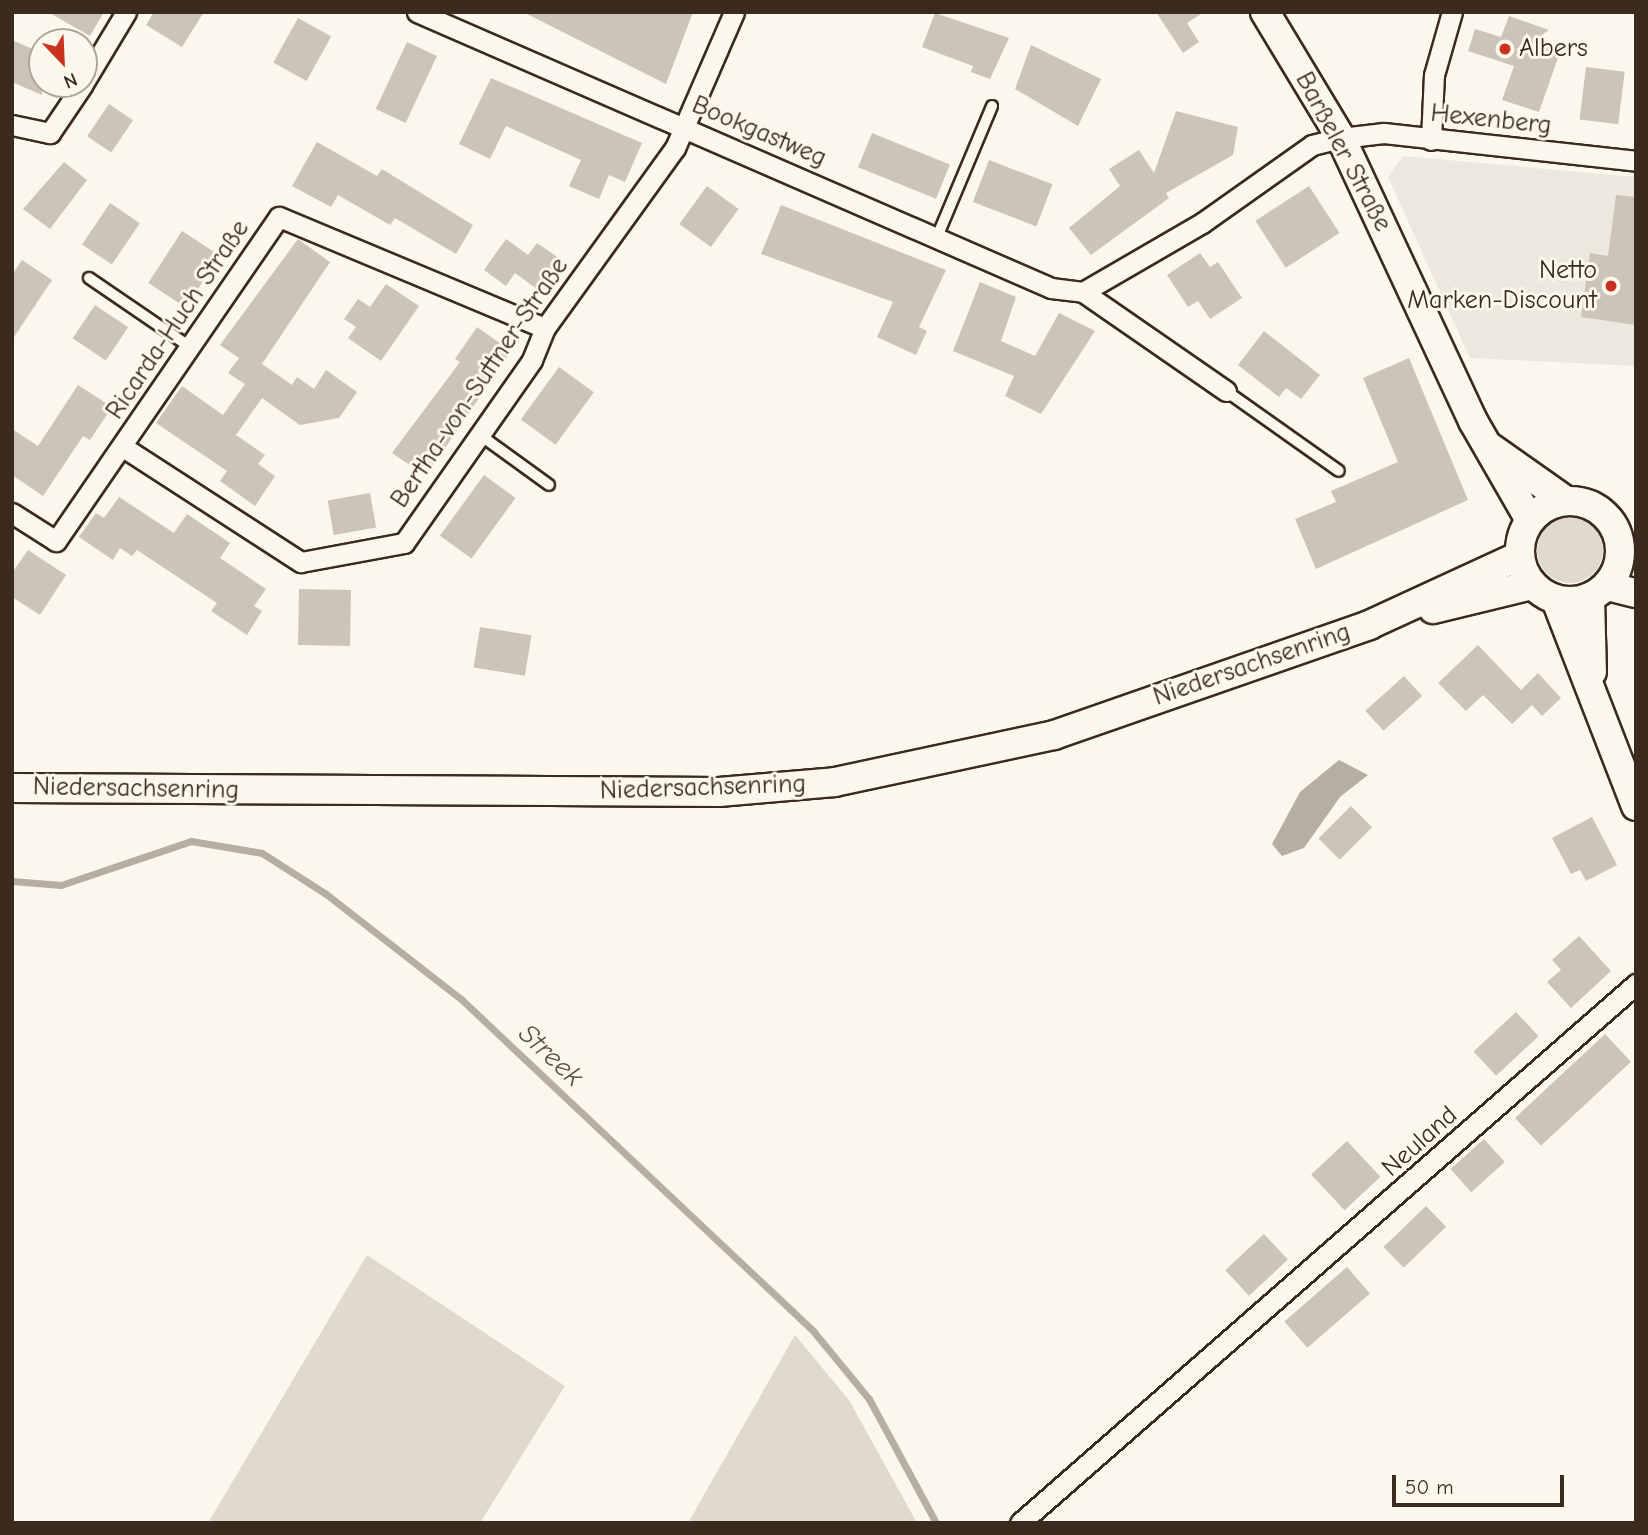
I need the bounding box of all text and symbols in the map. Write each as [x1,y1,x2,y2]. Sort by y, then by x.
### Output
north arrow [28,28,98,98]
place label: Albers [1519,33,1588,65]
marker: Albers [1497,41,1513,57]
street label: Barßeler Straße [1288,67,1398,237]
text: N [60,68,80,93]
street label: Bookgastweg [687,90,831,174]
street label: Hexenberg [1429,98,1553,142]
street label: Ricarda-Huch Straße [100,214,256,426]
street label: Bertha-von-Suttner-Straße [385,252,575,514]
place label: Netto Marken-Discount [1407,255,1597,316]
marker: Netto Marken-Discount [1603,278,1619,294]
street label: Niedersachsenring [1149,617,1355,713]
street label: Niedersachsenring [599,769,807,807]
street label: Niedersachsenring [33,772,239,806]
water label: Streek [512,1017,590,1093]
street label: Neuland [1376,1100,1464,1184]
scale bar [1396,1462,1568,1506]
text: 50 m [1405,1475,1454,1499]

